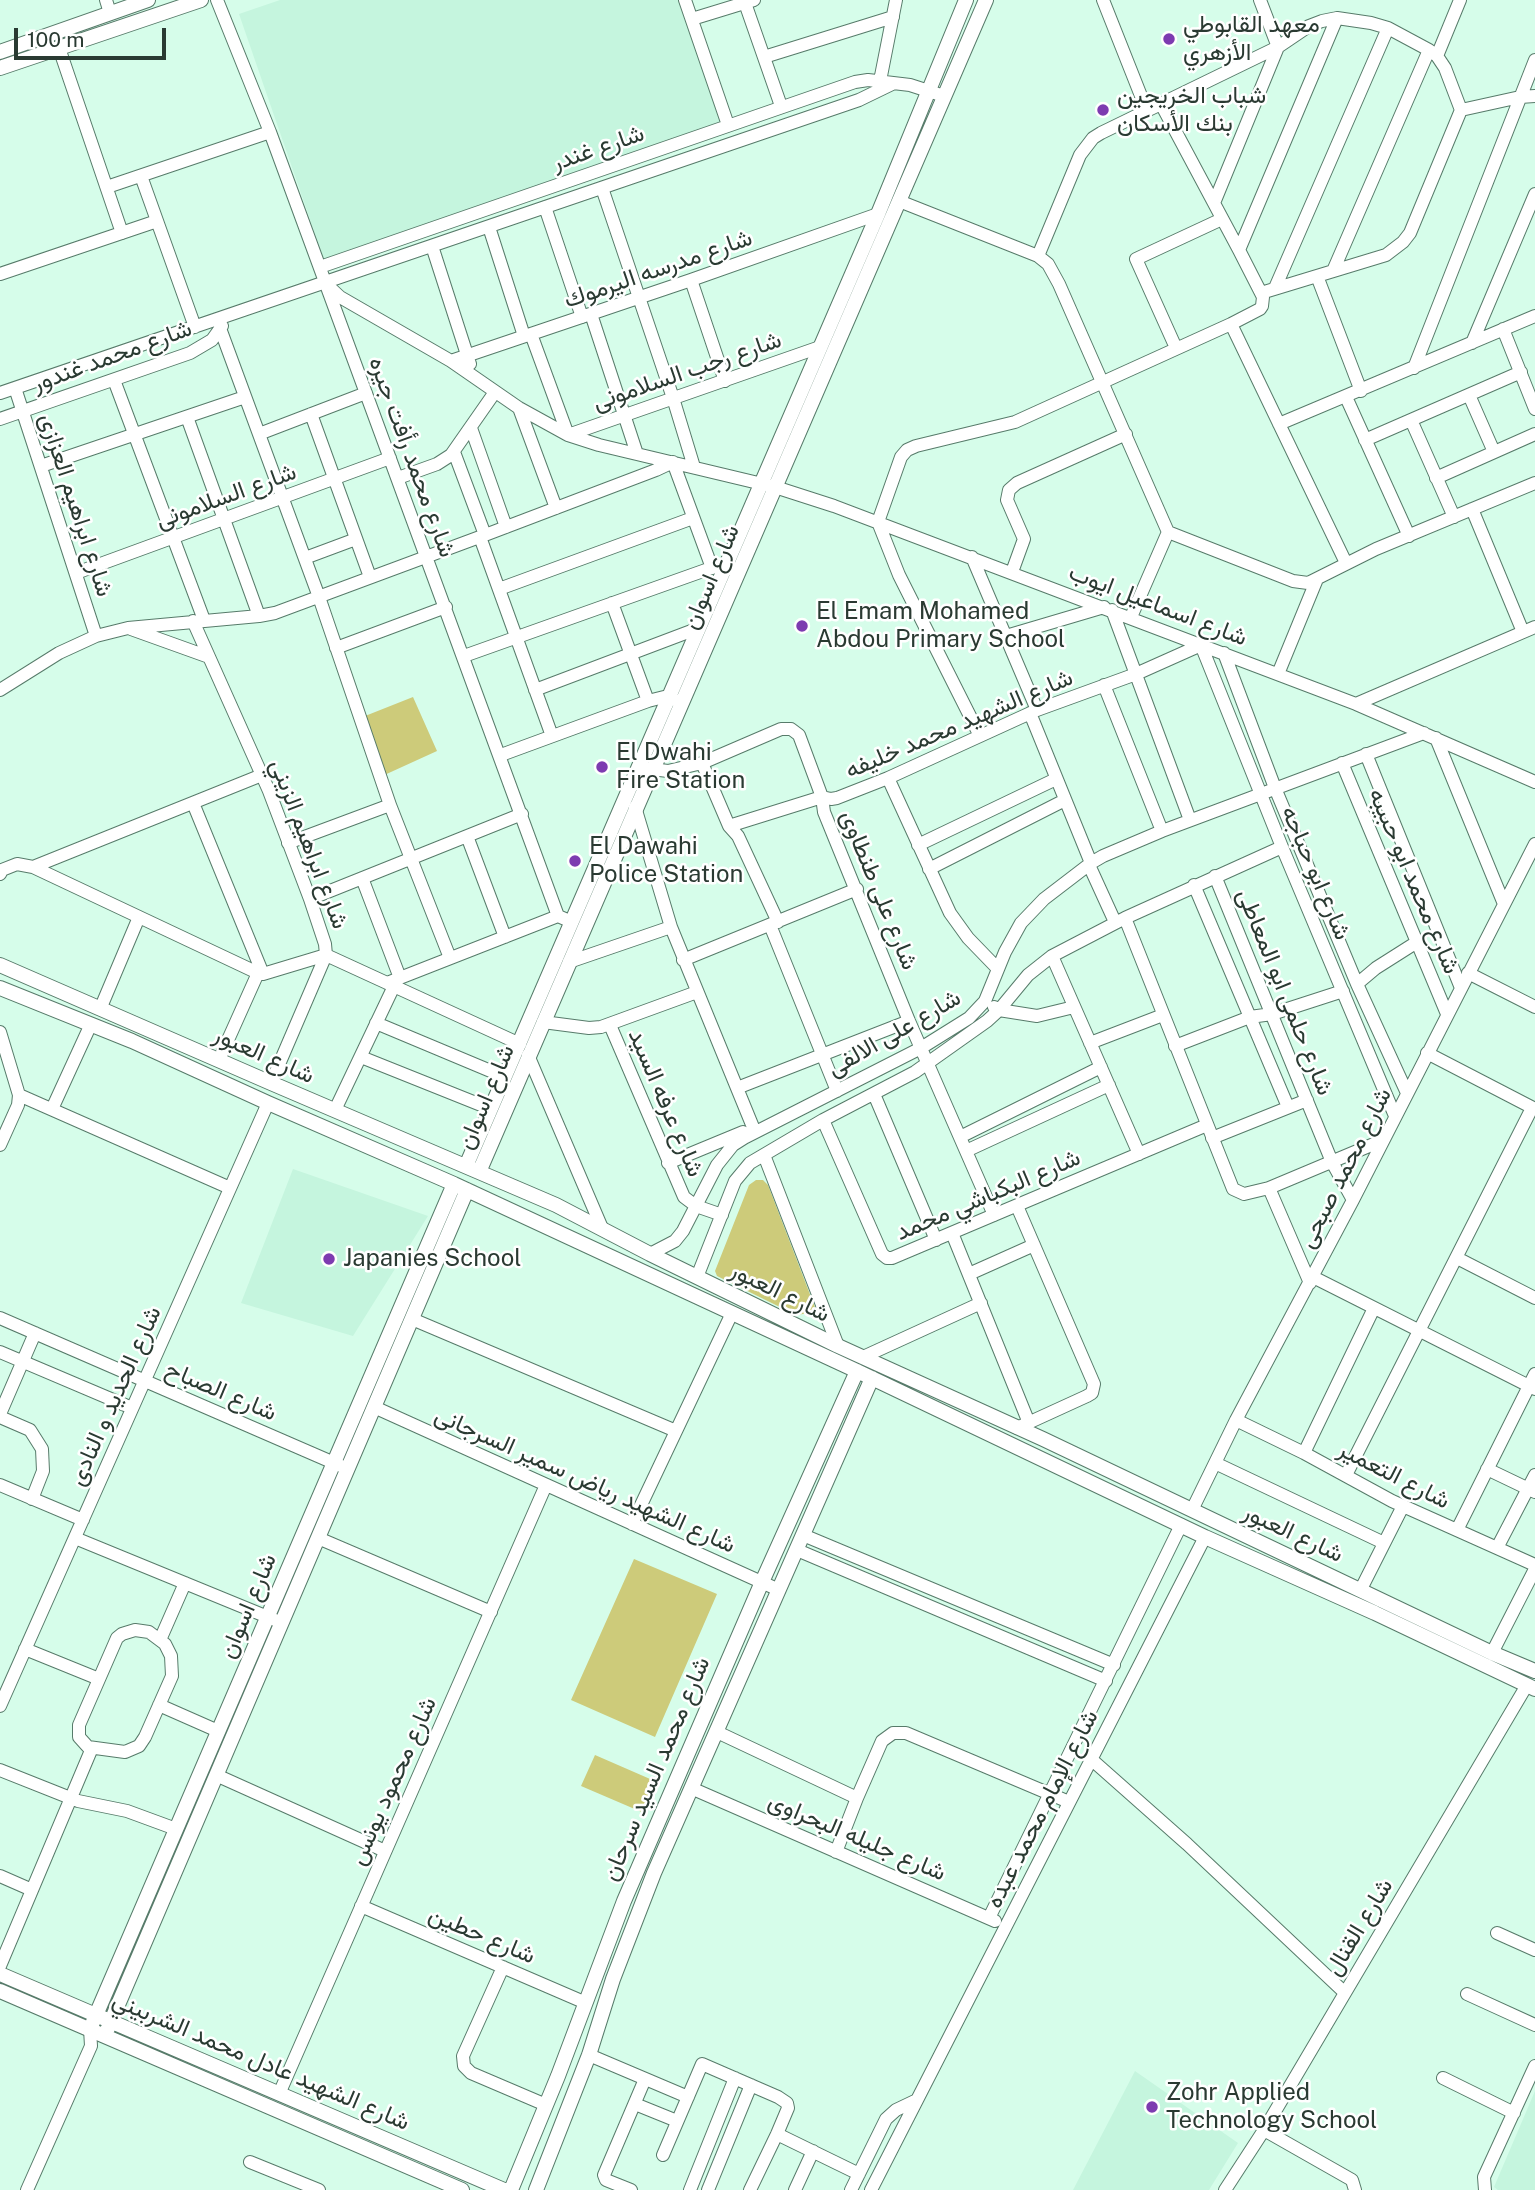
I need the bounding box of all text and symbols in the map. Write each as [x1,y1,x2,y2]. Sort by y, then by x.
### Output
place label: معهد القابوطي الأزهري [1183,11,1320,67]
scale bar [18,14,170,58]
text: 100 m [27,27,84,52]
marker: معهد القابوطي الأزهري [1161,31,1177,47]
place label: شباب الخريجين بنك الأسكان [1117,82,1266,138]
marker: شباب الخريجين بنك الأسكان [1095,102,1111,118]
street label: شارع غندر [548,119,648,177]
street label: شارع مدرسه اليرموك [560,223,756,315]
street label: شارع محمد غندور [28,314,196,398]
street label: شارع رجب السلامونى [589,325,785,417]
street label: شارع محمد رأفت جيره [362,353,462,561]
street label: شارع ابراهيم العزازى [33,410,119,600]
street label: شارع السلامونى [152,457,300,535]
street label: شارع اسوان [676,520,746,634]
street label: شارع اسماعيل ايوب [1065,558,1251,652]
place label: El Emam Mohamed Abdou Primary School [816,598,1065,654]
marker: El Emam Mohamed Abdou Primary School [794,618,810,634]
street label: شارع الشهيد محمد خليفه [841,663,1077,785]
place label: El Dwahi Fire Station [616,739,745,795]
street label: شارع ابراهيم الزيني [263,755,355,933]
marker: El Dwahi Fire Station [594,759,610,775]
street label: شارع محمد ابو حبيبه [1362,784,1466,978]
street label: شارع ابو حباجه [1275,802,1357,944]
street label: شارع على طنطاوى [834,806,924,974]
place label: El Dawahi Police Station [589,833,743,889]
marker: El Dawahi Police Station [567,853,583,869]
street label: شارع حلمى ابو المعاطى [1230,885,1340,1099]
street label: شارع على الالفى [822,983,966,1083]
street label: شارع العبور [209,1020,319,1090]
street label: شارع عرفه السيد [622,1025,710,1181]
street label: شارع اسوان [451,1040,521,1154]
street label: شارع محمد صبحى [1292,1083,1398,1253]
street label: شارع البكباشي محمد [891,1143,1085,1247]
place label: Japanies School [343,1245,521,1273]
marker: Japanies School [321,1251,337,1267]
street label: شارع العبور [725,1255,835,1329]
street label: شارع الحديد و النادى [62,1302,168,1490]
street label: شارع الصباح [161,1355,281,1427]
street label: شارع الشهيد رياض سمير السرجانى [430,1401,740,1559]
street label: شارع التعمير [1333,1435,1455,1515]
street label: شارع العبور [1238,1497,1348,1569]
street label: شارع اسوان [213,1549,283,1663]
street label: شارع محمد السيد سرحان [596,1653,716,1885]
street label: شارع محمود يونس [343,1692,443,1870]
street label: شارع الإمام محمد عبده [980,1705,1104,1913]
street label: شارع جليله البحراوى [764,1787,950,1887]
street label: شارع القنال [1319,1873,1399,1981]
street label: شارع حطين [424,1900,540,1970]
street label: شارع الشهيد عادل محمد الشربيني [108,1985,414,2137]
place label: Zohr Applied Technology School [1166,2079,1377,2135]
marker: Zohr Applied Technology School [1144,2099,1160,2115]

